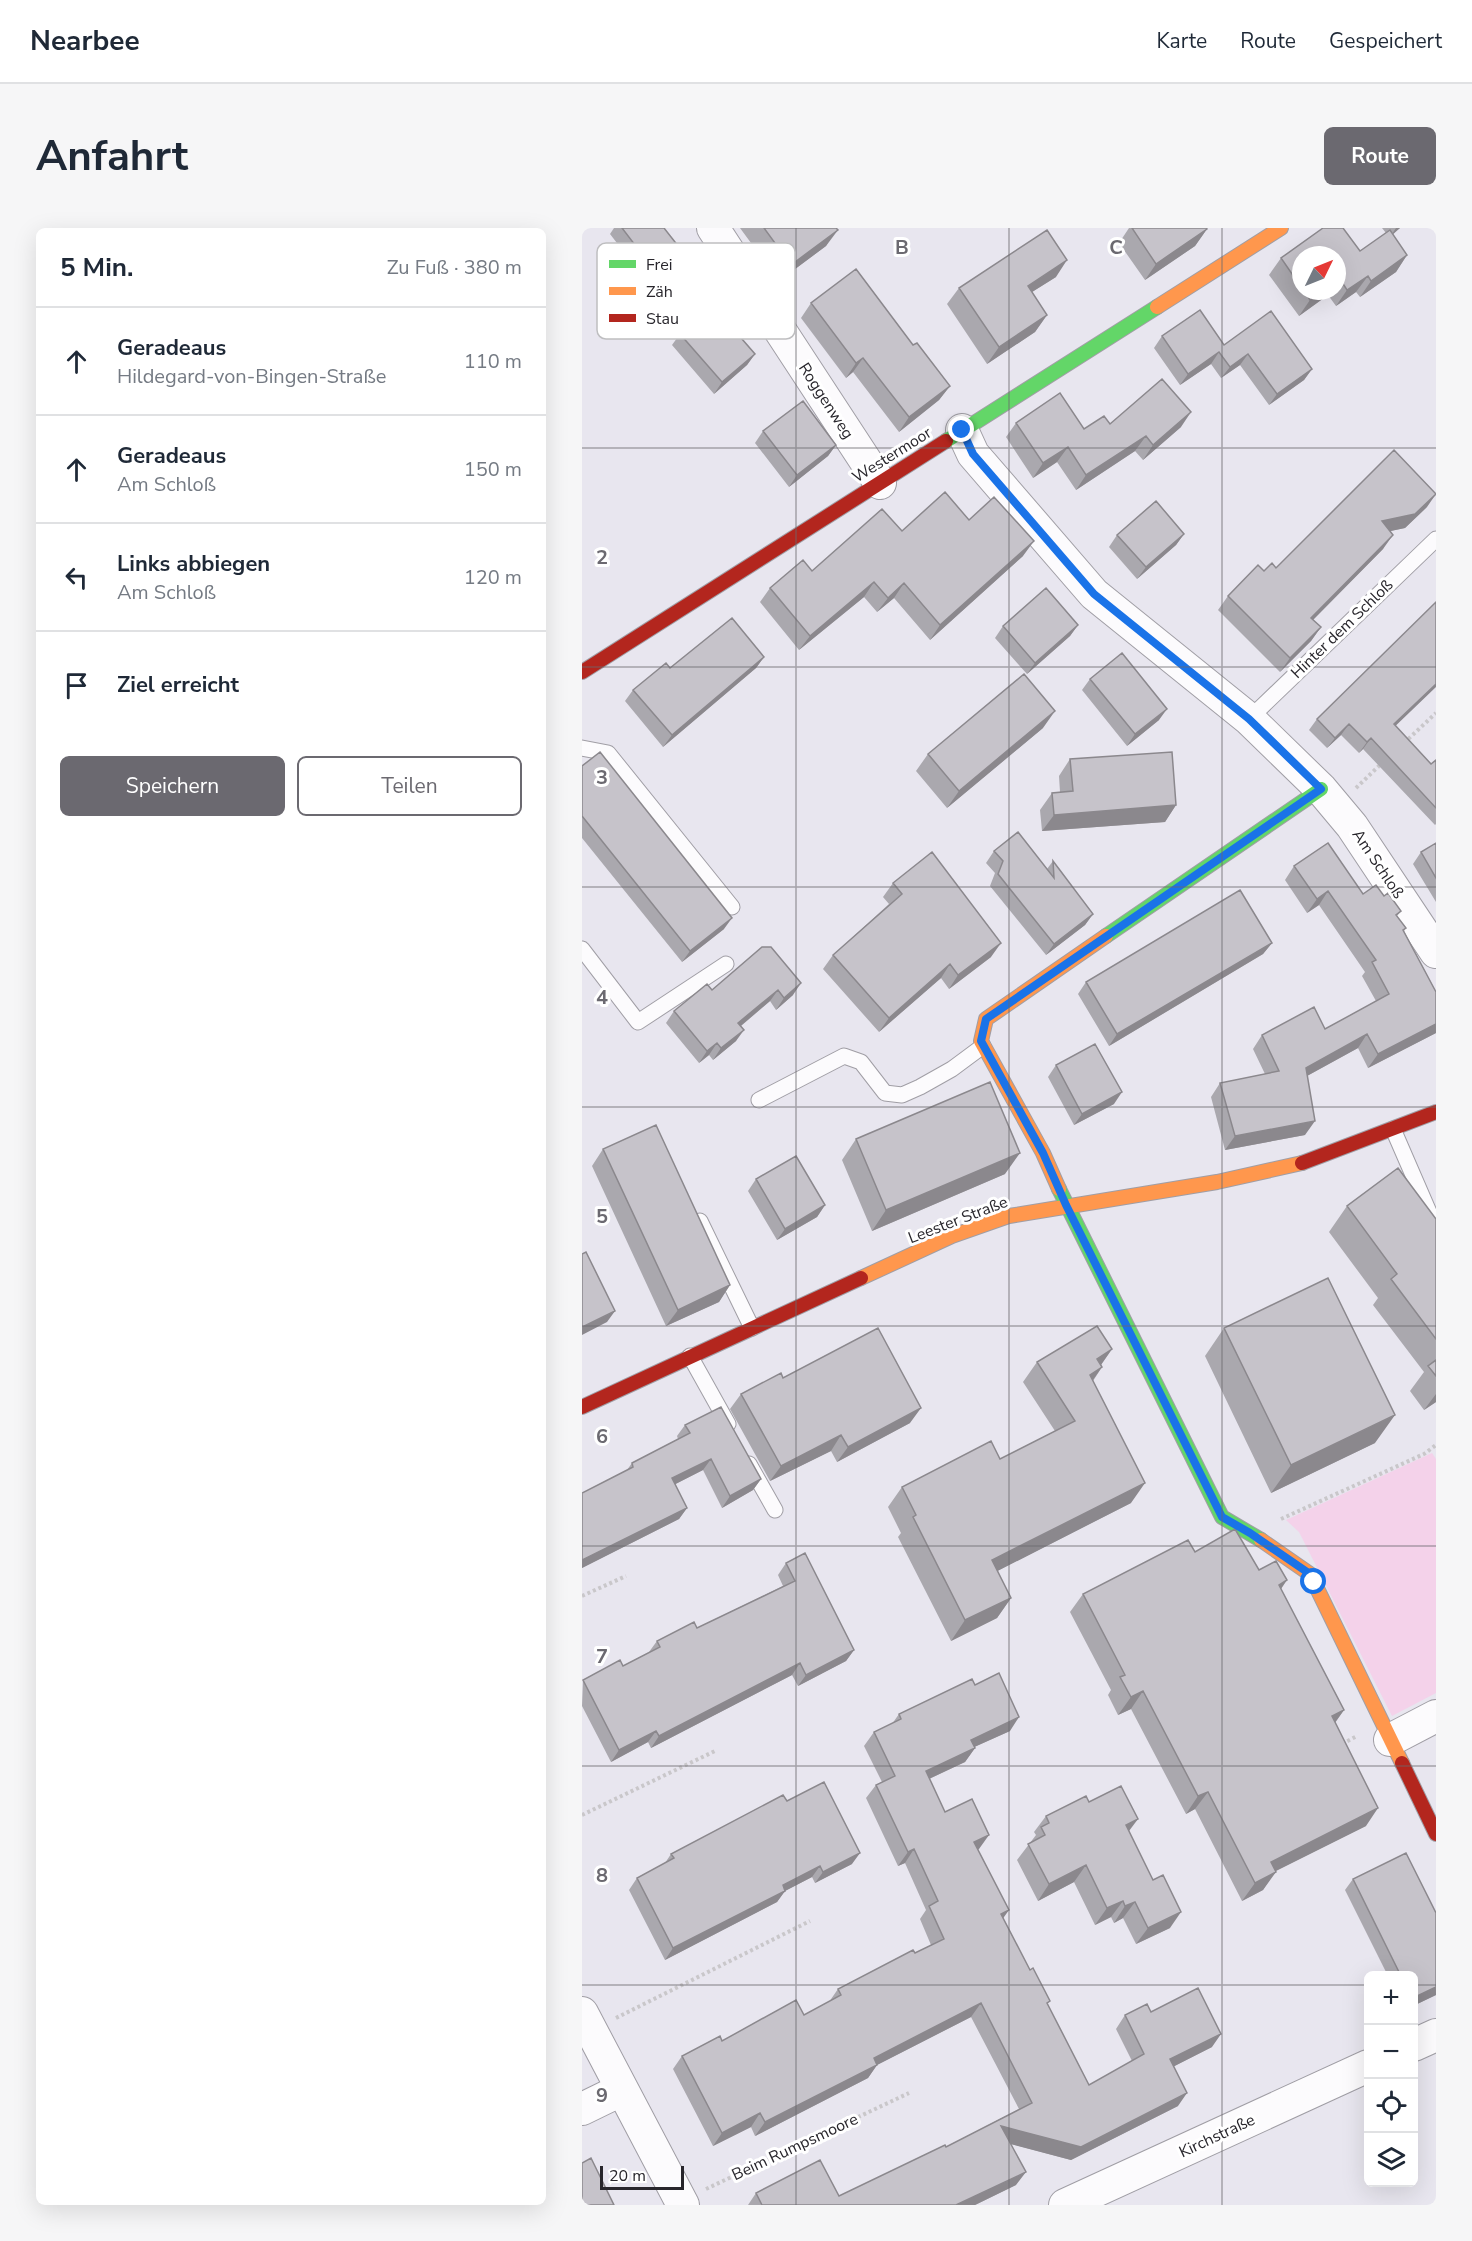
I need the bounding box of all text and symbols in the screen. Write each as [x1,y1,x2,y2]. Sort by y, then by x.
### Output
text: Nearbee [30,22,140,60]
text: Karte [1157,27,1207,55]
text: Route [1240,27,1296,55]
text: Gespeichert [1329,27,1442,55]
button: Route [1324,127,1436,185]
text: Anfahrt [36,128,188,185]
text: B [895,234,909,261]
text: C [1109,234,1123,261]
legend [597,243,795,339]
north arrow [1292,246,1346,300]
text: 5 Min. [60,250,133,285]
text: Zu Fuß · 380 m [387,254,522,281]
text: Frei [646,254,672,276]
text: Zäh [646,281,673,303]
text: Stau [646,308,679,330]
text: Geradeaus [117,333,226,363]
icon: ahead [60,345,93,378]
text: 110 m [464,348,522,375]
street label: Roggenweg [793,359,859,443]
text: Hildegard-von-Bingen-Straße [117,363,386,390]
route end [948,416,974,442]
street label: Westermoor [848,422,936,488]
text: Geradeaus [117,441,226,471]
icon: ahead [60,453,93,486]
text: 150 m [464,456,522,483]
text: Am Schloß [117,471,216,498]
text: 2 [596,544,608,571]
text: Links abbiegen [117,549,270,579]
icon: left [60,561,93,594]
text: 120 m [464,564,522,591]
street label: Hinter dem Schloß [1286,574,1398,684]
text: Am Schloß [117,579,216,606]
icon: arrive [60,669,93,702]
text: Ziel erreicht [117,670,239,700]
button: Speichern [60,756,285,816]
button: Teilen [297,756,522,816]
text: 3 [596,764,608,791]
street label: Am Schloß [1347,825,1409,903]
text: 4 [596,984,608,1011]
street label: Leester Straße [905,1191,1011,1249]
text: 5 [596,1203,608,1230]
text: 6 [596,1423,608,1450]
route start [1300,1568,1326,1594]
text: 7 [596,1643,608,1670]
text: 8 [596,1862,608,1889]
map controls [1364,1971,1418,2187]
button: + [1364,1971,1418,2025]
button: − [1364,2025,1418,2079]
button: locate [1364,2079,1418,2133]
text: 9 [596,2082,608,2109]
street label: Beim Rumpsmoore [728,2108,862,2186]
street label: Kirchstraße [1175,2109,1259,2163]
button: layers [1364,2133,1418,2187]
scale bar [600,2163,684,2190]
text: 20 m [609,2165,646,2187]

